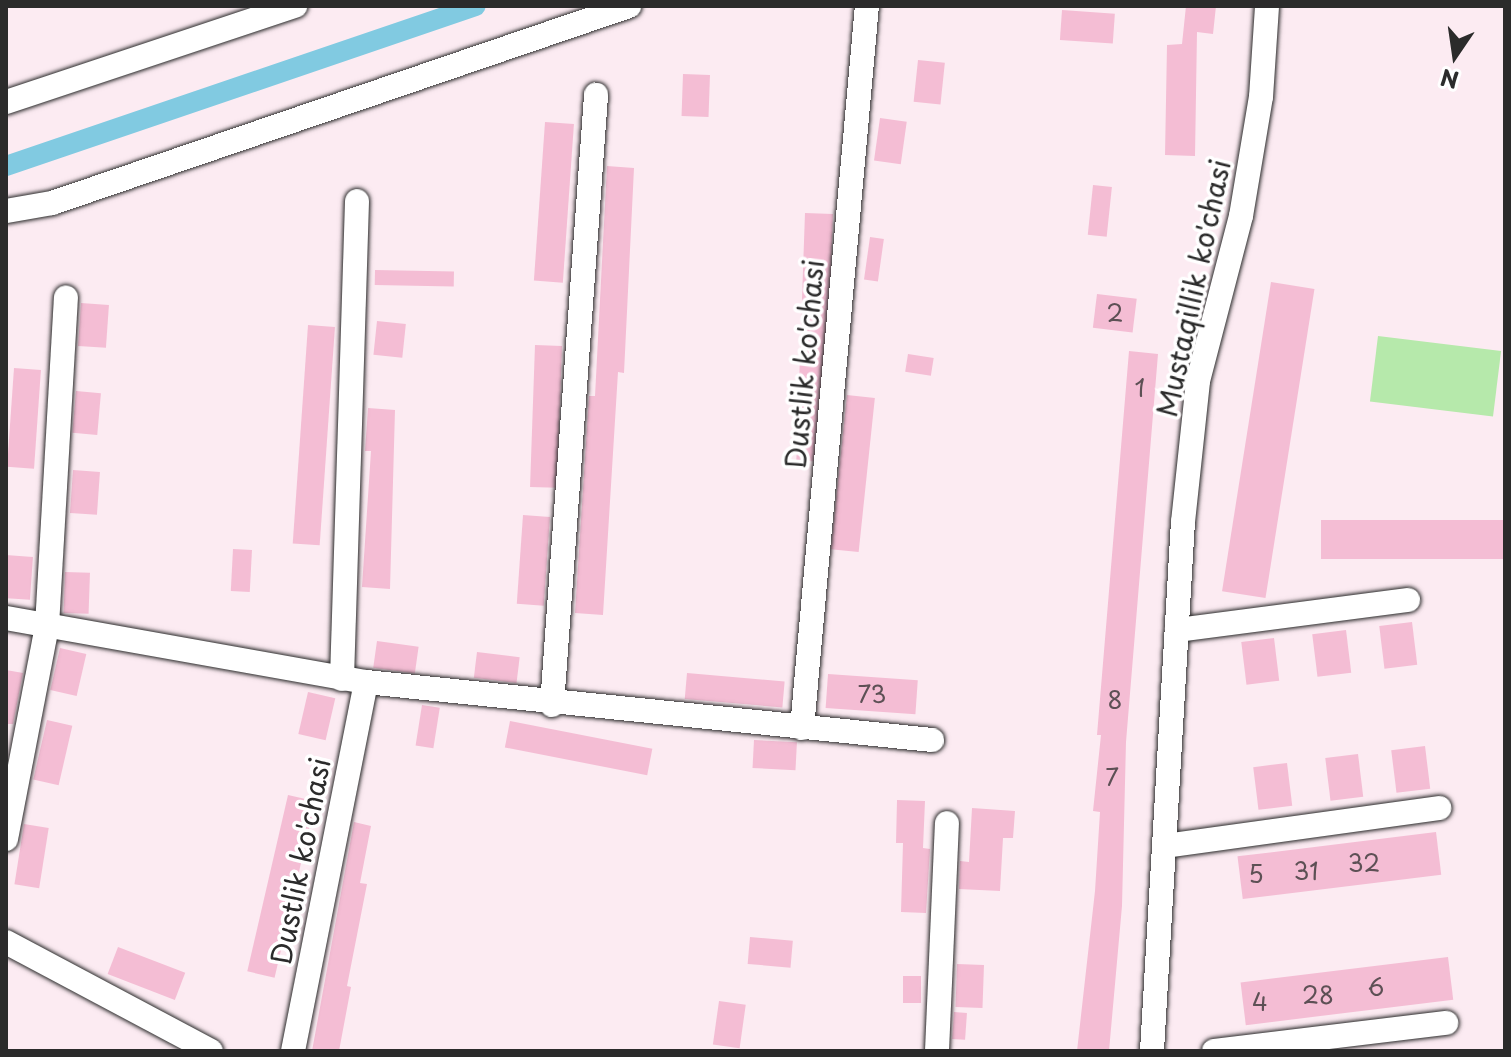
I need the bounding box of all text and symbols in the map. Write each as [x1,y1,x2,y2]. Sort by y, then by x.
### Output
north arrow [1415,16,1495,96]
text: N [1437,62,1462,98]
street label: Mustaqillik ko'chasi [1149,156,1237,420]
street label: Dustlik ko'chasi [778,257,830,471]
house number: 2 [1107,299,1123,327]
house number: 1 [1135,374,1145,402]
house number: 73 [858,680,886,708]
house number: 8 [1108,686,1122,714]
street label: Dustlik ko'chasi [263,754,337,968]
house number: 7 [1105,763,1119,791]
house number: 32 [1348,849,1380,877]
house number: 31 [1293,857,1319,885]
house number: 5 [1248,860,1264,888]
house number: 6 [1368,973,1384,1001]
house number: 28 [1302,981,1334,1009]
house number: 4 [1252,988,1268,1016]

